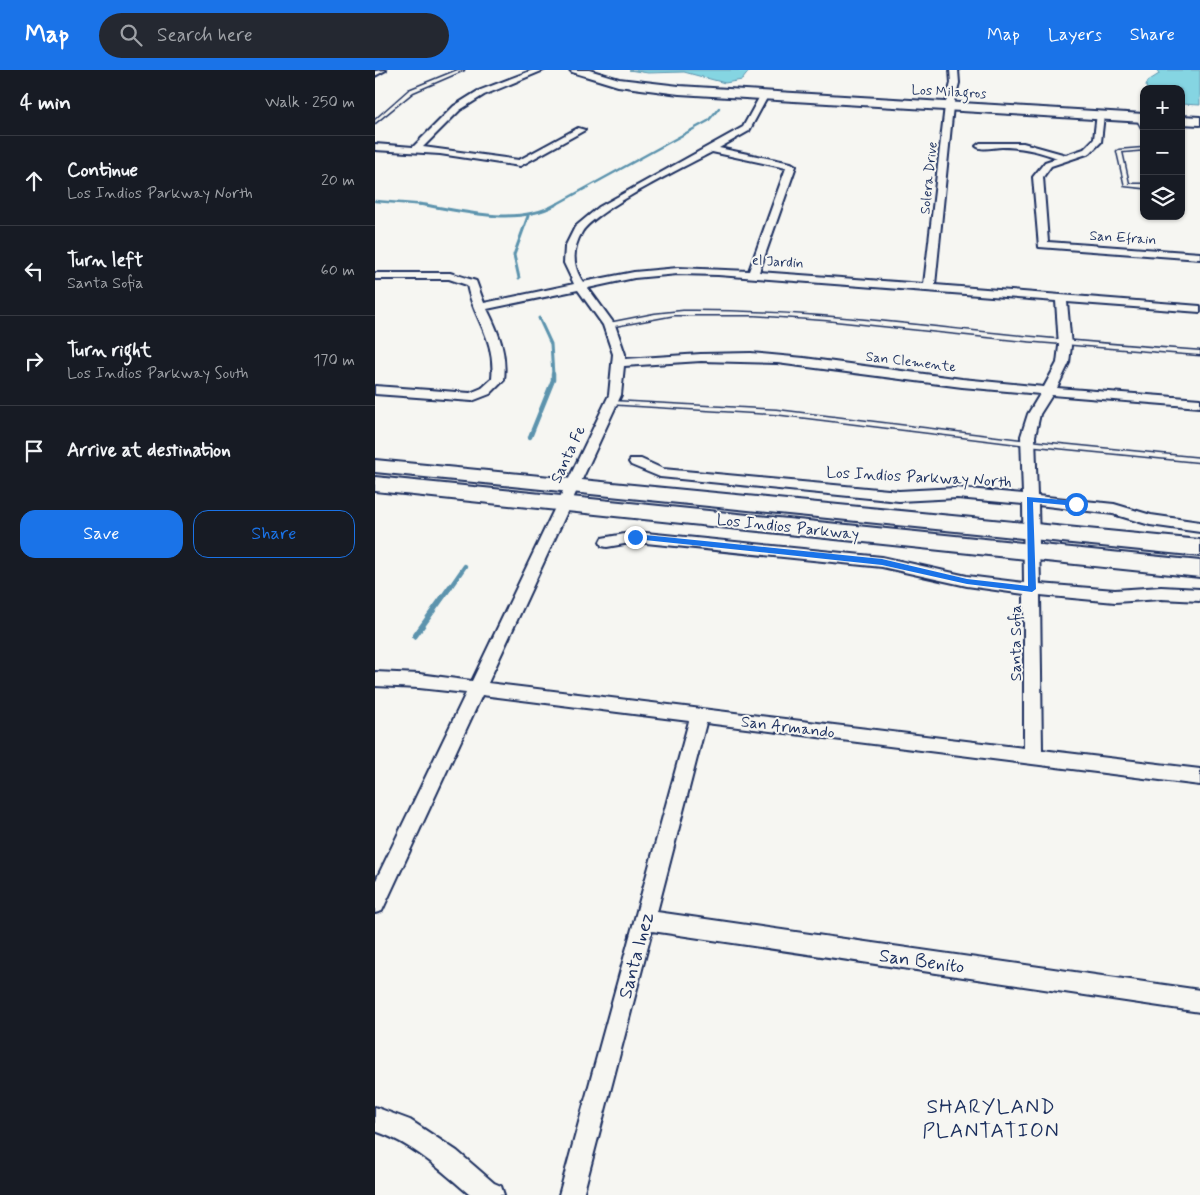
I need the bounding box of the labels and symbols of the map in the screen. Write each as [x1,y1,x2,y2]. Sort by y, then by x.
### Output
street label: Los Milagros [911,81,987,105]
street label: Solera Drive [916,141,942,215]
street label: San Efrain [1089,227,1157,249]
street label: el Jardin [751,251,804,273]
street label: San Clemente [865,348,957,377]
street label: Santa Fe [546,422,591,487]
street label: Los Indios Parkway North [826,462,1012,493]
route start [1065,493,1088,516]
street label: Los Indios Parkway [716,510,860,545]
route end [624,526,647,549]
street label: Santa Sofia [1006,605,1027,681]
street label: San Armando [740,711,836,744]
street label: Santa Inez [613,909,660,1001]
street label: San Benito [878,943,966,980]
district label: SHARYLAND PLANTATION [922,1093,1060,1145]

